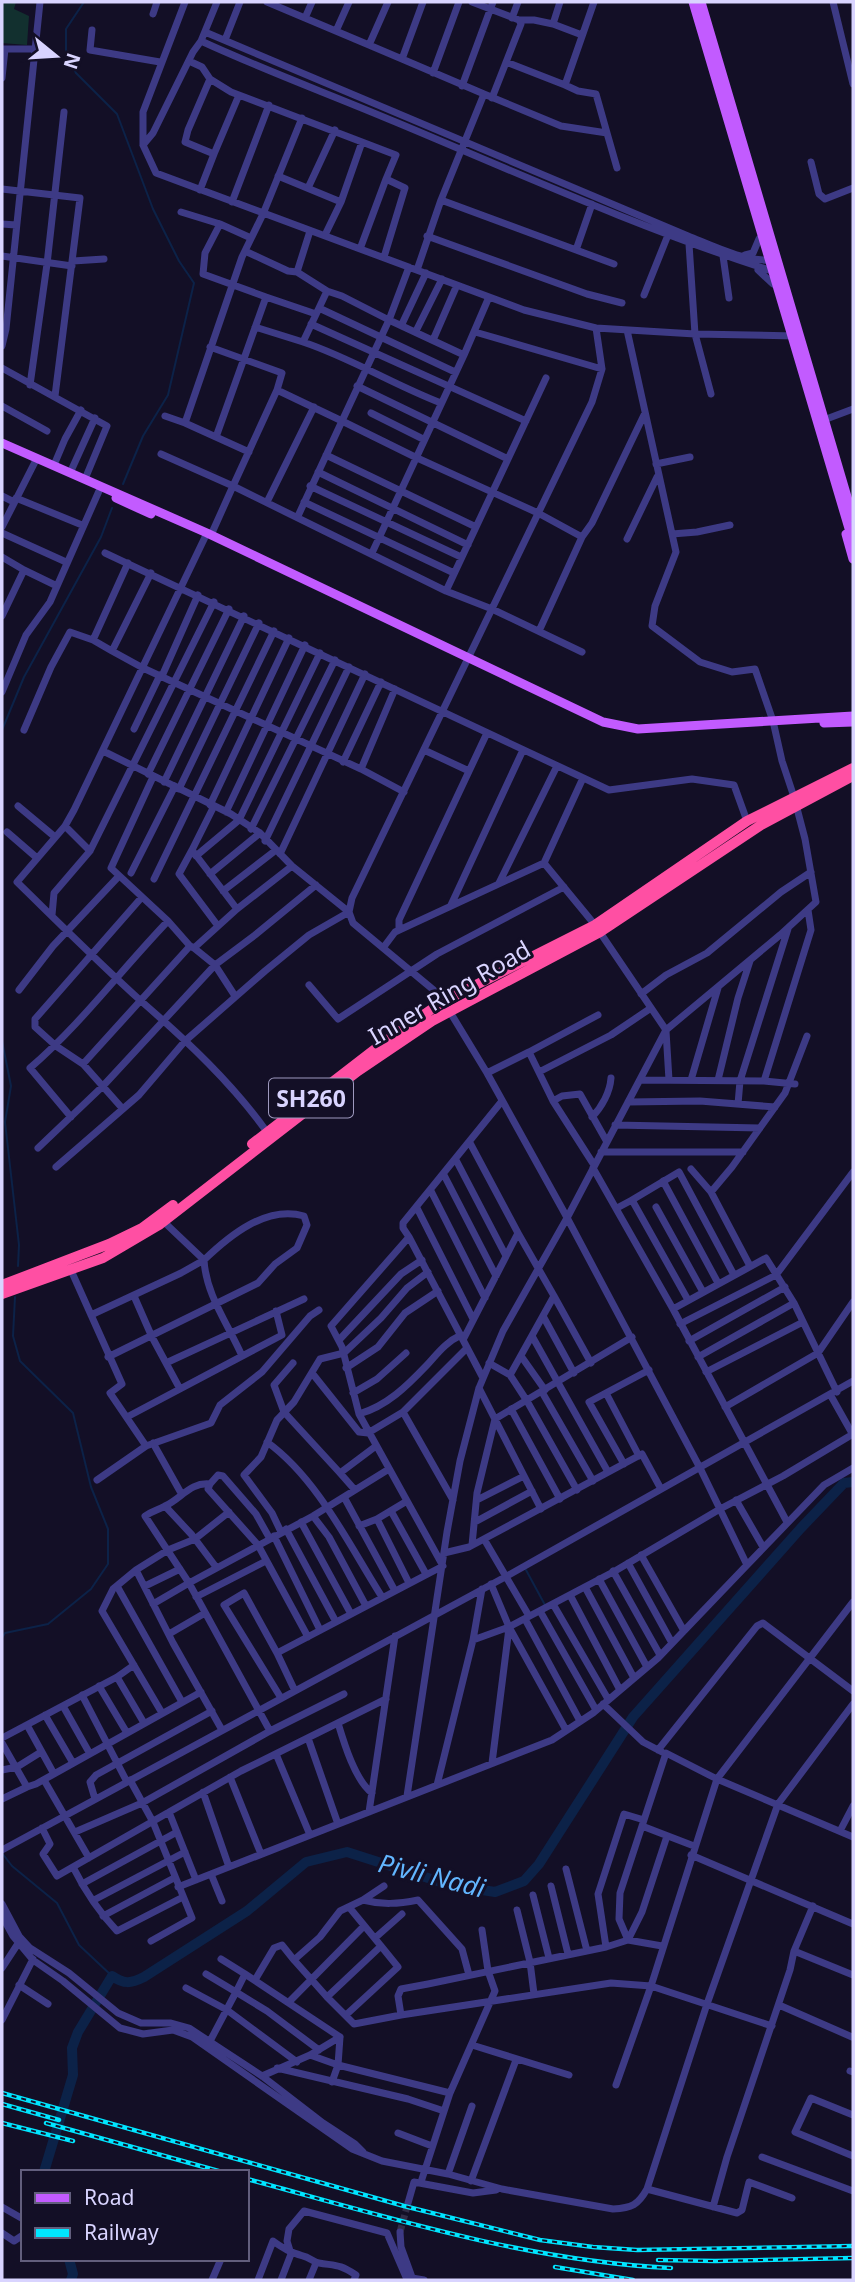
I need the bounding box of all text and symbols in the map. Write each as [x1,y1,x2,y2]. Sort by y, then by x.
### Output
north arrow [21,21,91,91]
text: N [57,50,87,73]
street label: Inner Ring Road [362,932,536,1052]
road number: SH260 [269,1078,353,1118]
water label: Pivli Nadi [375,1844,490,1906]
legend [21,2170,248,2261]
text: Road [84,2183,134,2211]
text: Railway [84,2218,159,2246]

